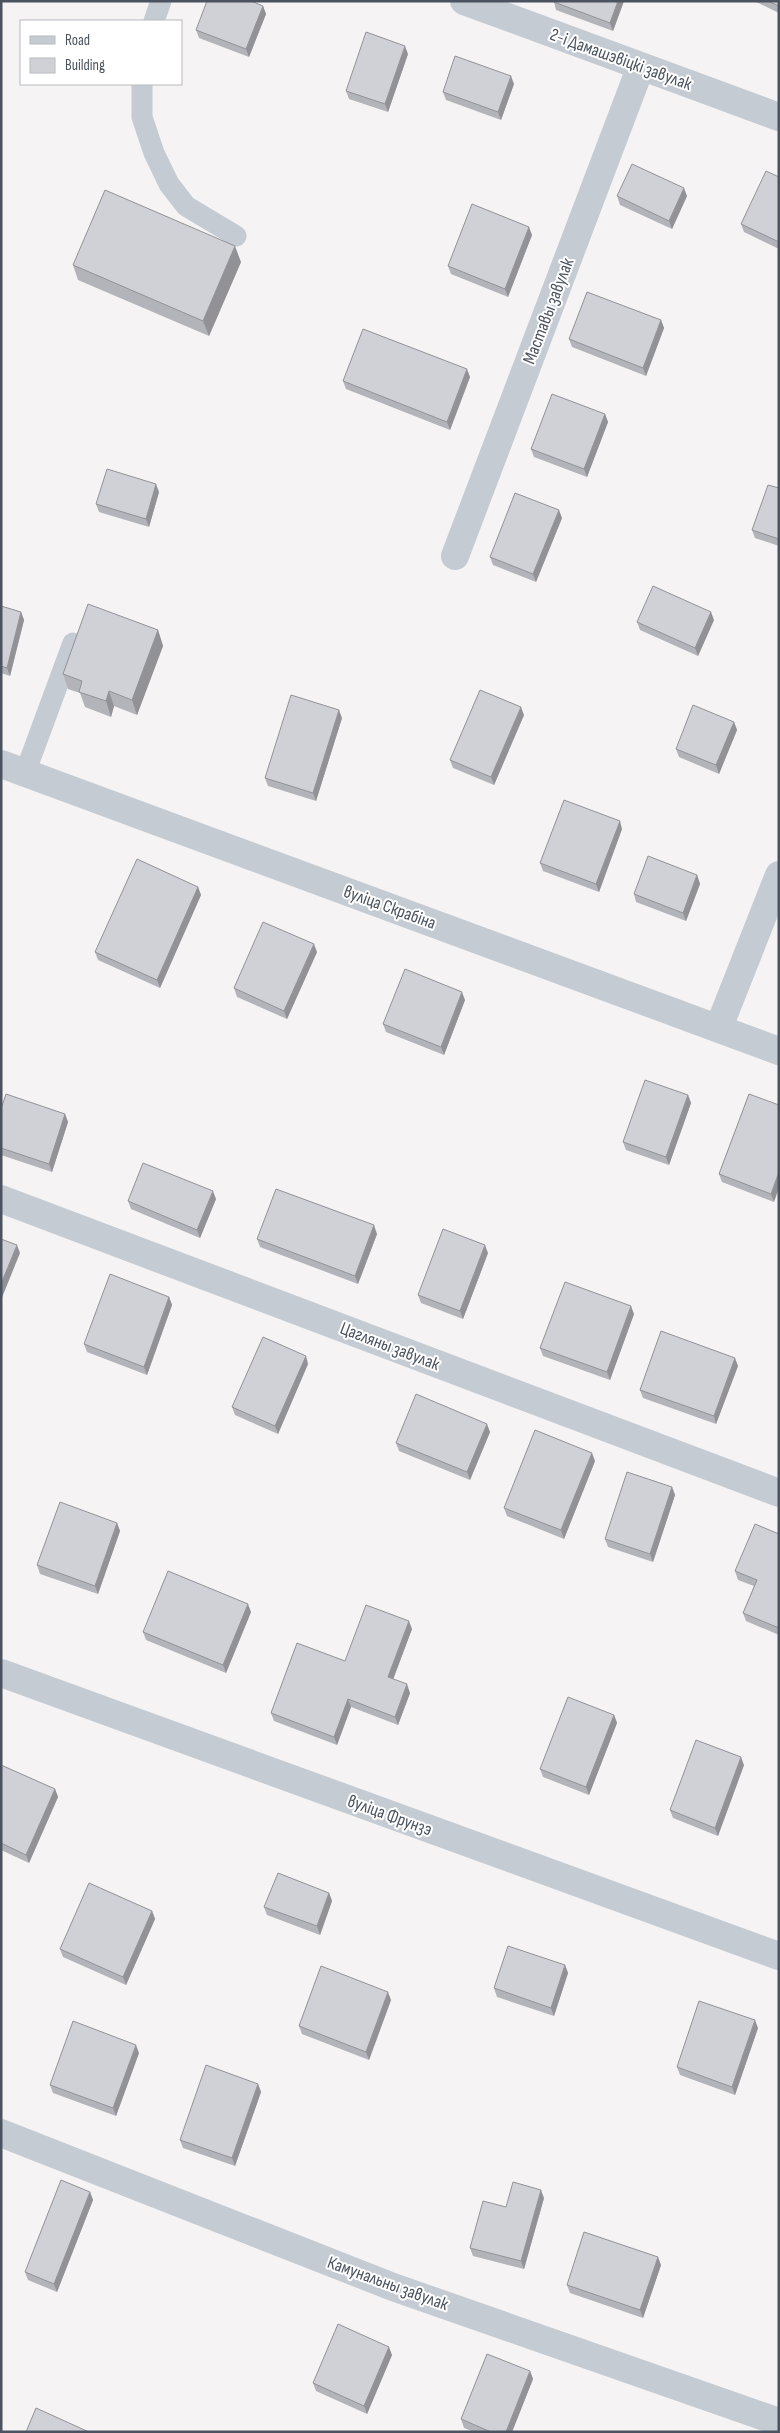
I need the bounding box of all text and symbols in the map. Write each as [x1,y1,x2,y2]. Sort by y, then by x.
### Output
legend [20,20,182,85]
street label: 2-і Дамашэвіцкі завулак [547,24,695,95]
text: Road [65,31,90,50]
text: Building [65,56,105,75]
street label: Маставы завулак [519,255,578,367]
street label: вуліца Скрабіна [341,881,439,934]
street label: Цагляны завулак [337,1318,443,1375]
street label: вуліца Фрунзэ [345,1791,435,1840]
street label: Камунальны завулак [325,2252,451,2315]

